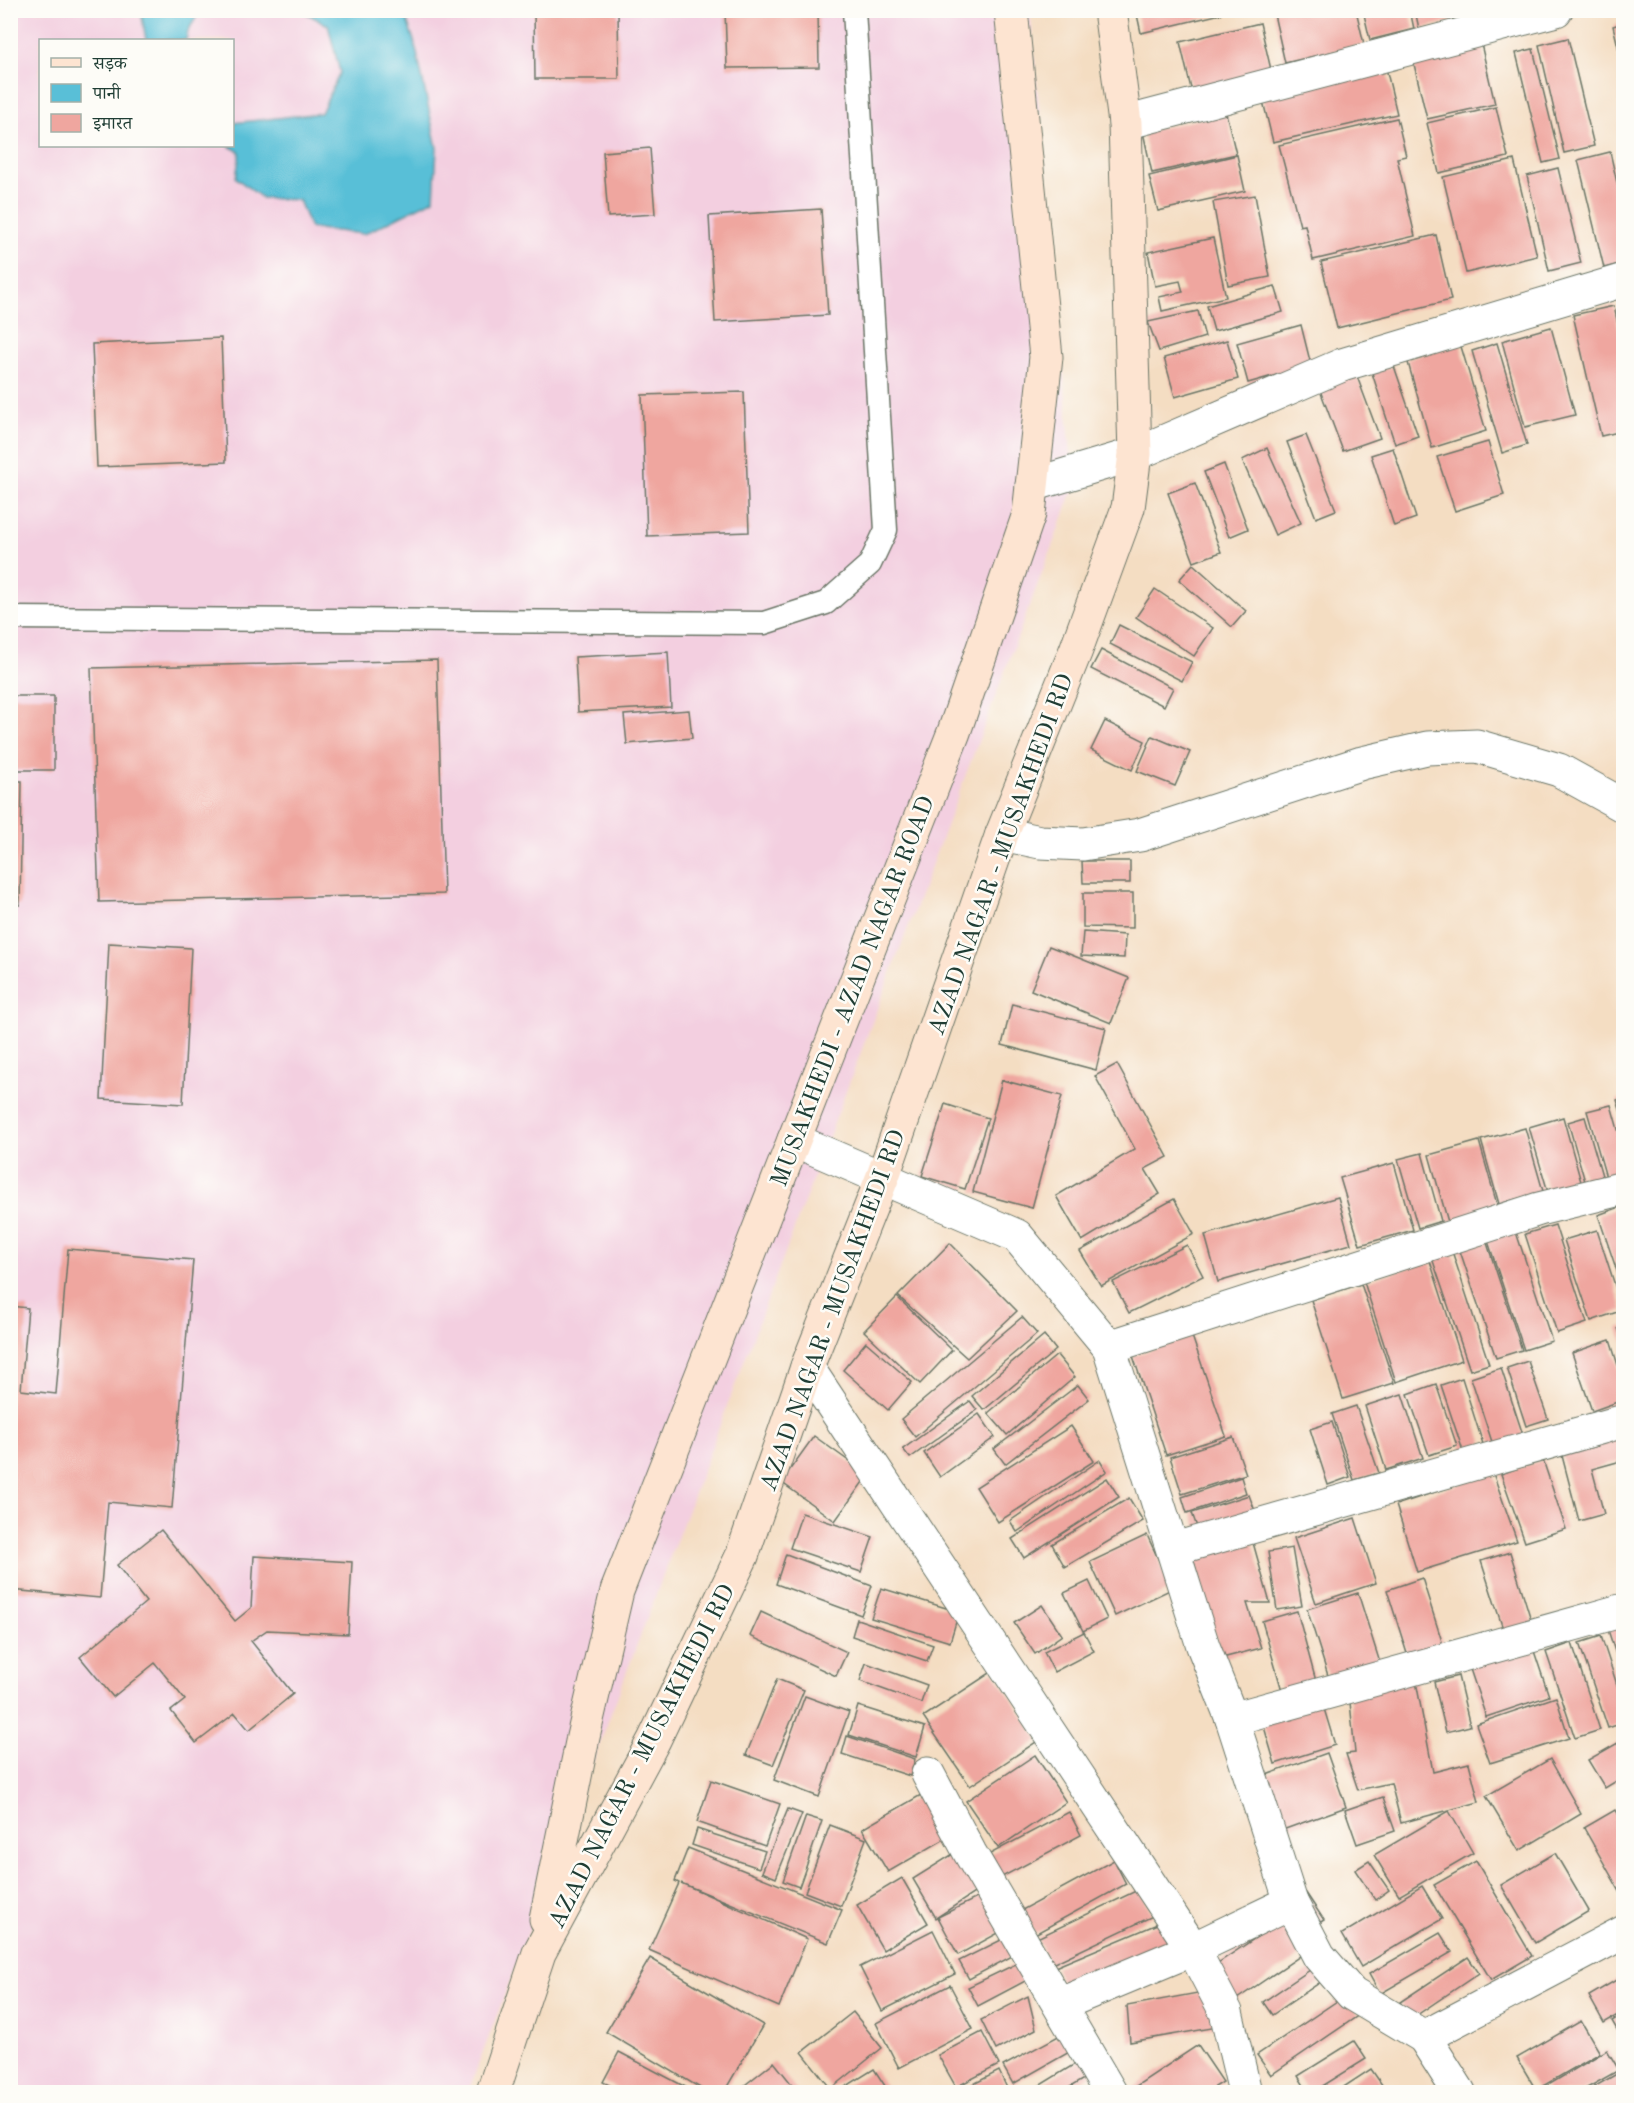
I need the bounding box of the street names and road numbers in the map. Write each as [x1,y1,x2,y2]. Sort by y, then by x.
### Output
street label: AZAD NAGAR - MUSAKHEDI RD [925,671,1079,1039]
street label: MUSAKHEDI - AZAD NAGAR ROAD [768,793,940,1190]
street label: AZAD NAGAR - MUSAKHEDI RD [757,1127,911,1495]
street label: AZAD NAGAR - MUSAKHEDI RD [545,1581,740,1933]

